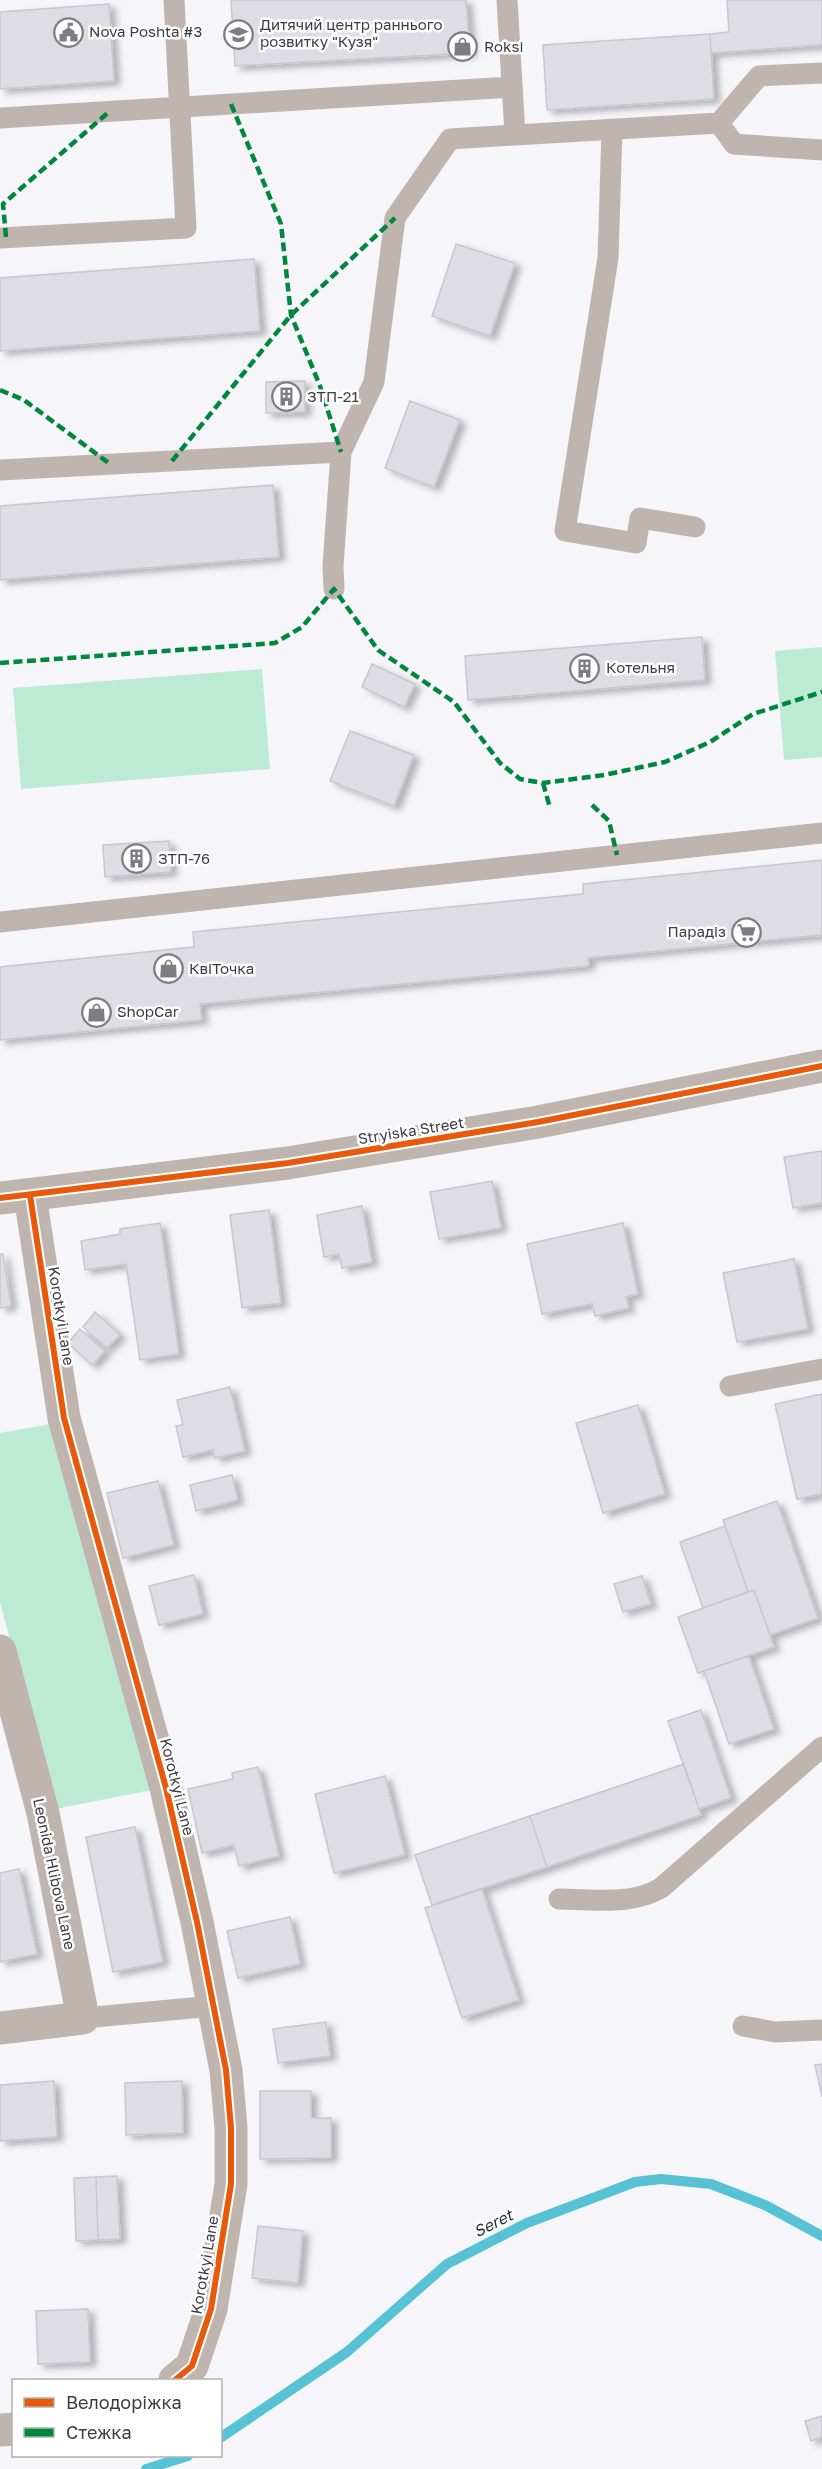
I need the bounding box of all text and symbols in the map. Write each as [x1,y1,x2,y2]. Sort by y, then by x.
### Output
place label: Дитячий центр раннього розвитку "Кузя" [260,15,442,50]
public building icon: Nova Poshta #3 [52,16,84,48]
school or university icon: Дитячий центр раннього розвитку "Кузя" [223,18,255,50]
place label: Nova Poshta #3 [89,22,202,40]
shop icon: Roksi [447,31,479,63]
place label: Roksi [484,37,524,55]
building icon: ЗТП-21 [270,381,302,413]
place label: ЗТП-21 [307,387,359,405]
building icon: Котельня [569,652,601,684]
place label: Котельня [606,658,675,676]
building icon: ЗТП-76 [121,843,153,875]
place label: ЗТП-76 [158,849,210,867]
supermarket icon: Парадіз [731,916,763,948]
place label: Парадіз [668,922,726,940]
shop icon: КвіТочка [152,953,184,985]
place label: КвіТочка [189,959,254,977]
shop icon: ShopCar [80,996,112,1028]
place label: ShopCar [117,1002,179,1020]
street label: Stryiska Street [357,1113,465,1147]
street label: Korotkyi Lane [45,1265,79,1367]
street label: Korotkyi Lane [157,1736,199,1838]
street label: Leonida Hlibova Lane [30,1796,80,1951]
water label: Seret [470,2204,517,2241]
street label: Korotkyi Lane [186,2214,222,2315]
legend [12,2379,222,2457]
text: Велодоріжка [66,2391,182,2413]
text: Стежка [66,2421,132,2443]

